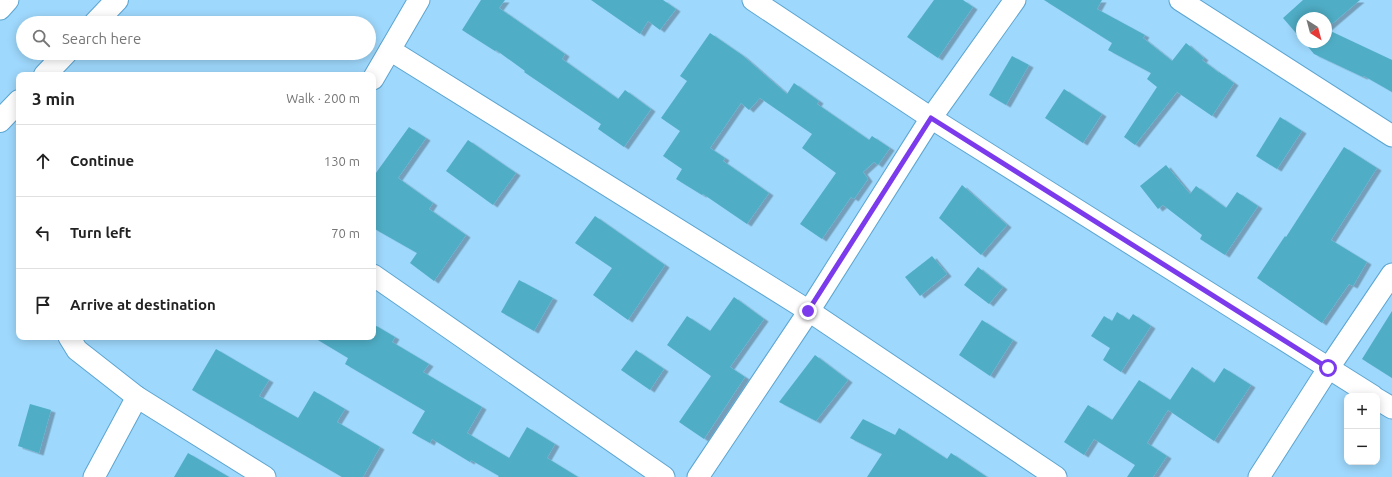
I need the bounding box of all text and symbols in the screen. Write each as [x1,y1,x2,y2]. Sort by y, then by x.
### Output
north arrow [1296,12,1332,48]
search box [16,16,376,60]
icon: search [30,27,52,49]
text: Search here [62,30,141,47]
text: 3 min [32,89,75,108]
text: Walk · 200 m [286,91,360,105]
icon: ahead [32,150,54,172]
text: Continue [70,152,134,169]
text: 130 m [324,154,360,168]
icon: left [32,222,54,244]
text: Turn left [70,224,131,241]
text: 70 m [331,226,360,240]
icon: arrive [32,294,54,316]
text: Arrive at destination [70,296,216,313]
route end [799,302,817,320]
route start [1319,359,1337,377]
map controls [1344,393,1380,465]
button: + [1344,393,1380,429]
button: − [1344,429,1380,465]

